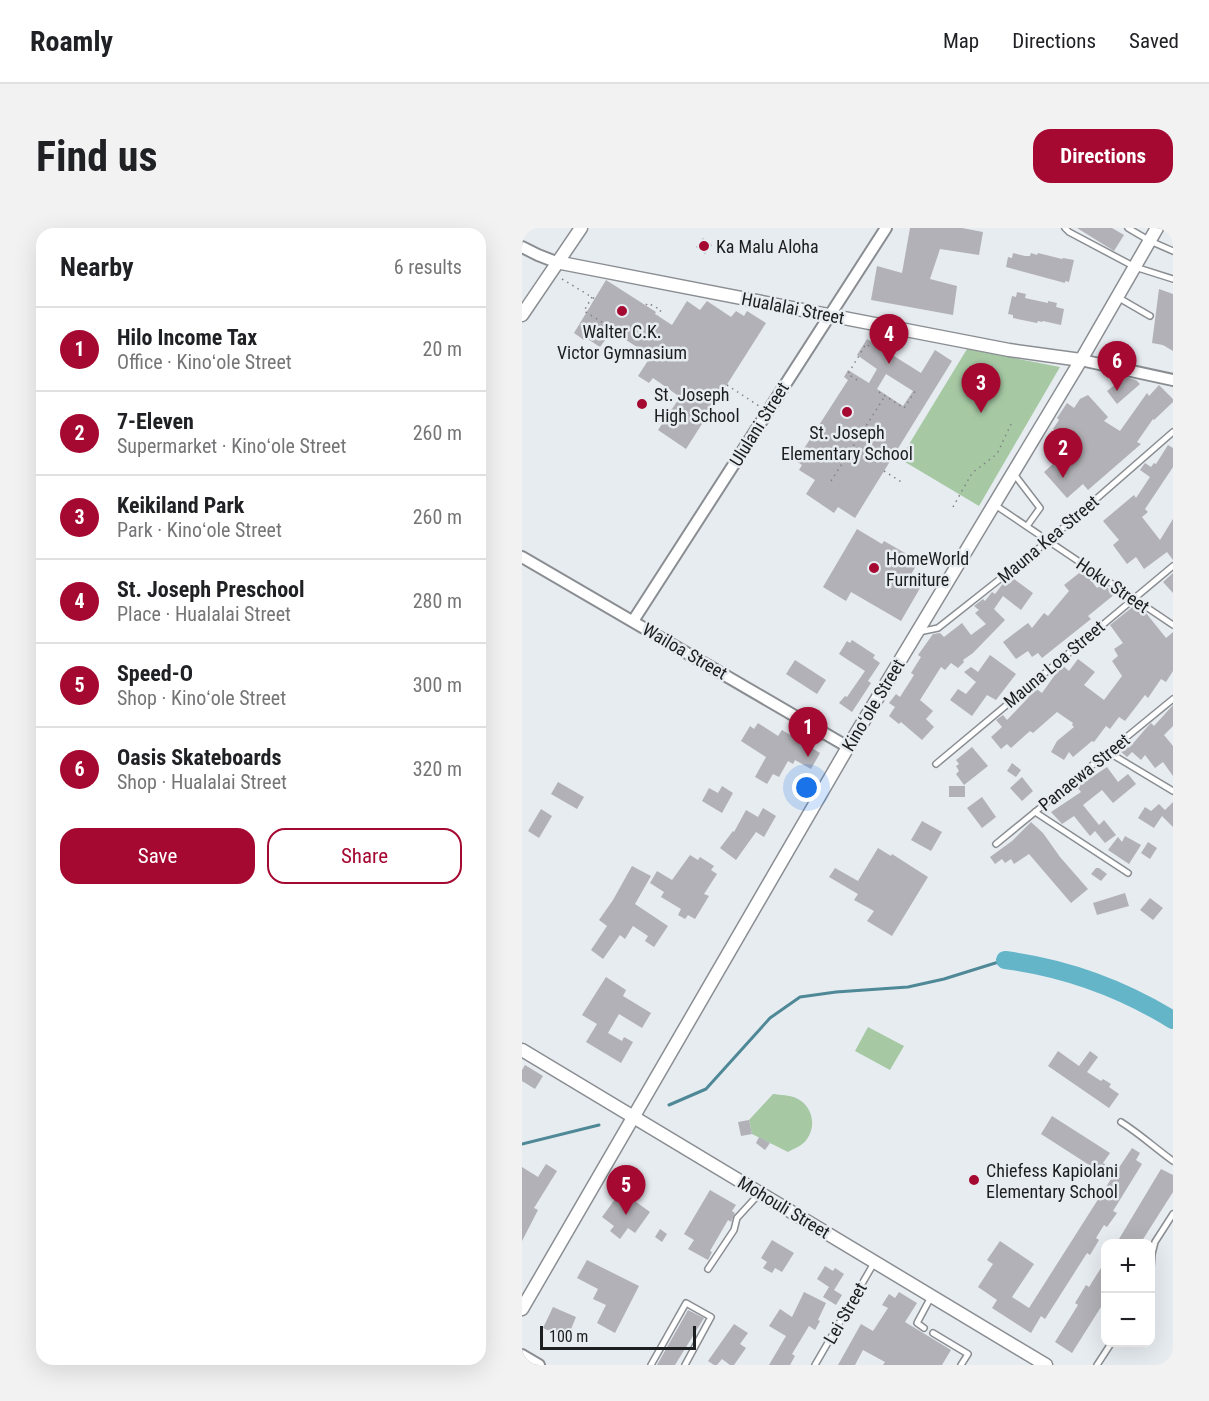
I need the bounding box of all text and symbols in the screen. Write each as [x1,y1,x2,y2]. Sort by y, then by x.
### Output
text: Roamly [30,25,113,58]
text: Map [943,29,979,53]
text: Directions [1012,29,1096,53]
text: Saved [1129,29,1179,53]
button: Directions [1033,129,1173,183]
text: Find us [36,132,157,181]
place label: Ka Malu Aloha [716,236,819,257]
marker: Ka Malu Aloha [697,239,711,253]
text: Nearby [60,252,134,282]
text: 6 results [394,255,462,279]
street label: Hualalai Street [740,288,846,328]
marker: Walter C.K. Victor Gymnasium [615,304,629,318]
pin: 4 [870,314,908,364]
place label: Walter C.K. Victor Gymnasium [557,321,687,363]
text: Hilo Income Tax [117,325,257,350]
text: 1 [74,337,85,361]
text: 20 m [423,337,462,361]
pin: 6 [1098,342,1136,391]
text: Office · Kinoʻole Street [117,350,292,374]
pin: 3 [962,364,1000,413]
street label: Ululani Street [725,378,793,470]
place label: St. Joseph High School [654,384,740,426]
marker: St. Joseph High School [635,397,649,411]
marker: St. Joseph Elementary School [840,405,854,419]
text: 7-Eleven [117,409,194,434]
text: 2 [74,421,85,445]
text: 260 m [413,421,462,445]
place label: St. Joseph Elementary School [781,422,913,464]
pin: 2 [1044,428,1082,478]
text: Supermarket · Kinoʻole Street [117,434,346,458]
street label: Mauna Kea Street [993,491,1103,587]
text: Keikiland Park [117,493,244,518]
text: 3 [74,505,85,529]
text: 260 m [413,505,462,529]
text: Park · Kinoʻole Street [117,518,282,542]
place label: HomeWorld Furniture [886,548,969,590]
street label: Hoku Street [1073,553,1153,617]
marker: HomeWorld Furniture [867,561,881,575]
text: St. Joseph Preschool [117,577,305,602]
text: 4 [74,589,85,613]
text: 280 m [413,589,462,613]
text: Place · Hualalai Street [117,602,291,626]
street label: Mauna Loa Street [999,616,1109,712]
street label: Wailoa Street [639,618,731,684]
street label: Kinoʻole Street [837,655,909,755]
text: Speed-O [117,661,193,686]
text: 5 [74,673,85,697]
text: 300 m [413,673,462,697]
text: Shop · Kinoʻole Street [117,686,286,710]
pin: 1 [788,708,828,757]
street label: Panaewa Street [1034,729,1134,815]
text: Oasis Skateboards [117,745,281,770]
text: 6 [74,757,85,781]
text: 320 m [413,757,462,781]
text: Shop · Hualalai Street [117,770,287,794]
your location [792,773,821,802]
button: Save [60,828,255,884]
button: Share [267,828,462,884]
place label: Chiefess Kapiolani Elementary School [986,1160,1118,1202]
pin: 5 [606,1166,646,1215]
street label: Mohouli Street [734,1171,834,1243]
marker: Chiefess Kapiolani Elementary School [967,1173,981,1187]
map controls [1101,1239,1155,1347]
button: + [1101,1239,1155,1293]
street label: Lei Street [819,1279,871,1347]
button: − [1101,1293,1155,1347]
scale bar [540,1323,696,1350]
text: 100 m [549,1327,588,1346]

